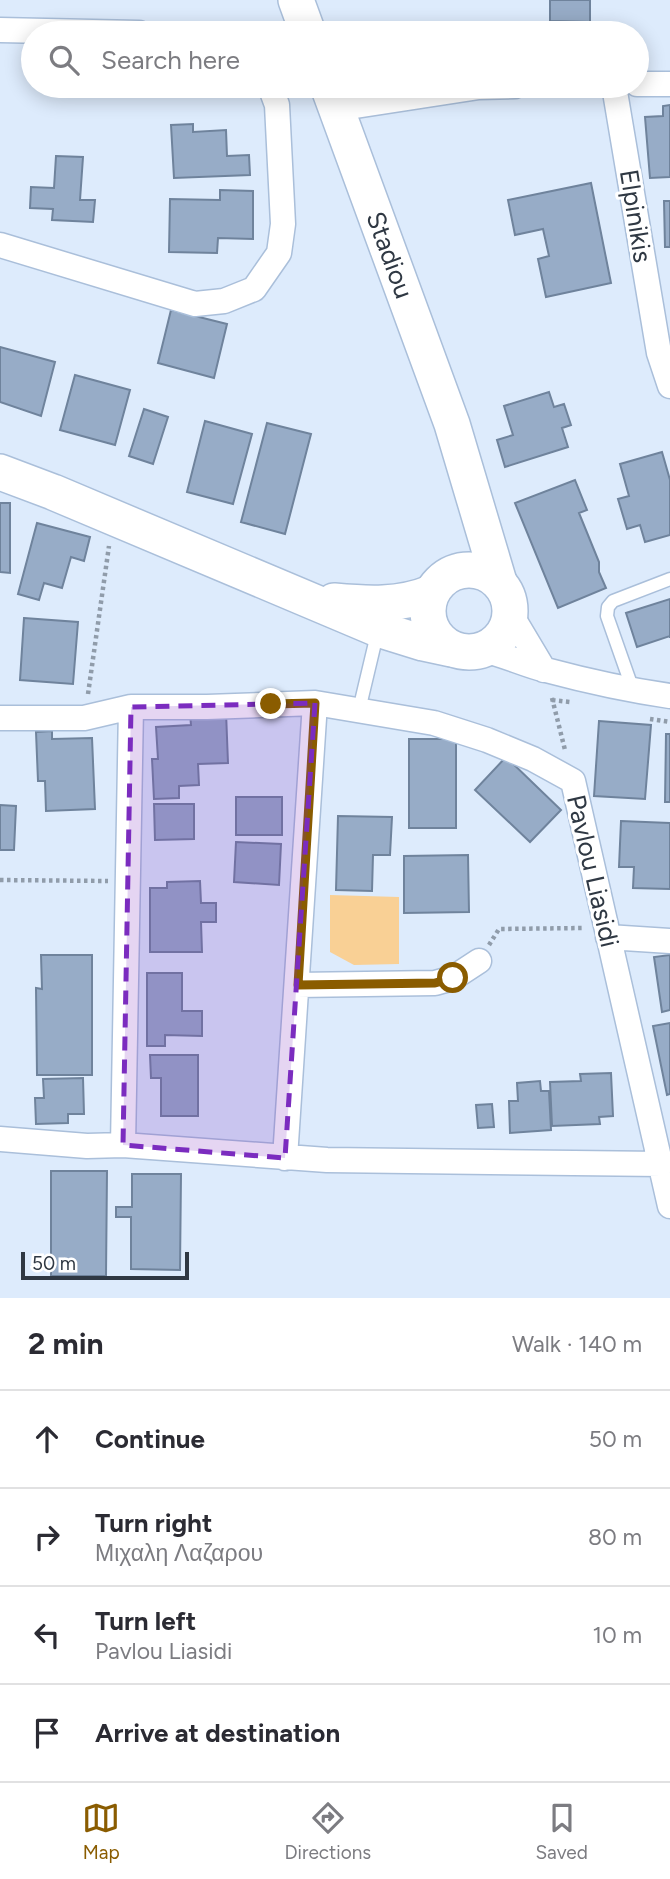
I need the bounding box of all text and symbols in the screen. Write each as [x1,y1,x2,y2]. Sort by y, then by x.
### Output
search box [21,21,649,98]
icon: search [45,41,83,79]
text: Search here [101,44,240,76]
street label: Elpinikis [613,167,659,265]
street label: Stadiou [359,207,420,303]
route end [255,688,286,719]
street label: Pavlou Liasidi [560,792,626,950]
route start [437,962,468,993]
scale bar [21,1249,189,1281]
text: 50 m [32,1252,76,1275]
text: 2 min [28,1325,104,1362]
text: Walk · 140 m [512,1330,642,1358]
icon: ahead [28,1420,66,1458]
text: Continue [95,1423,205,1455]
text: 50 m [589,1425,642,1453]
text: Turn right [95,1507,212,1539]
icon: right [28,1518,66,1556]
text: 80 m [588,1523,642,1551]
text: Μιχαλη Λαζαρου [95,1539,263,1567]
text: Turn left [95,1605,196,1637]
icon: left [28,1616,66,1654]
text: 10 m [593,1621,642,1649]
text: Pavlou Liasidi [95,1637,232,1665]
icon: arrive [28,1714,66,1752]
text: Arrive at destination [95,1717,340,1749]
tab: Map [82,1799,120,1864]
tab: Directions [284,1799,371,1864]
tab: Saved [535,1799,588,1864]

